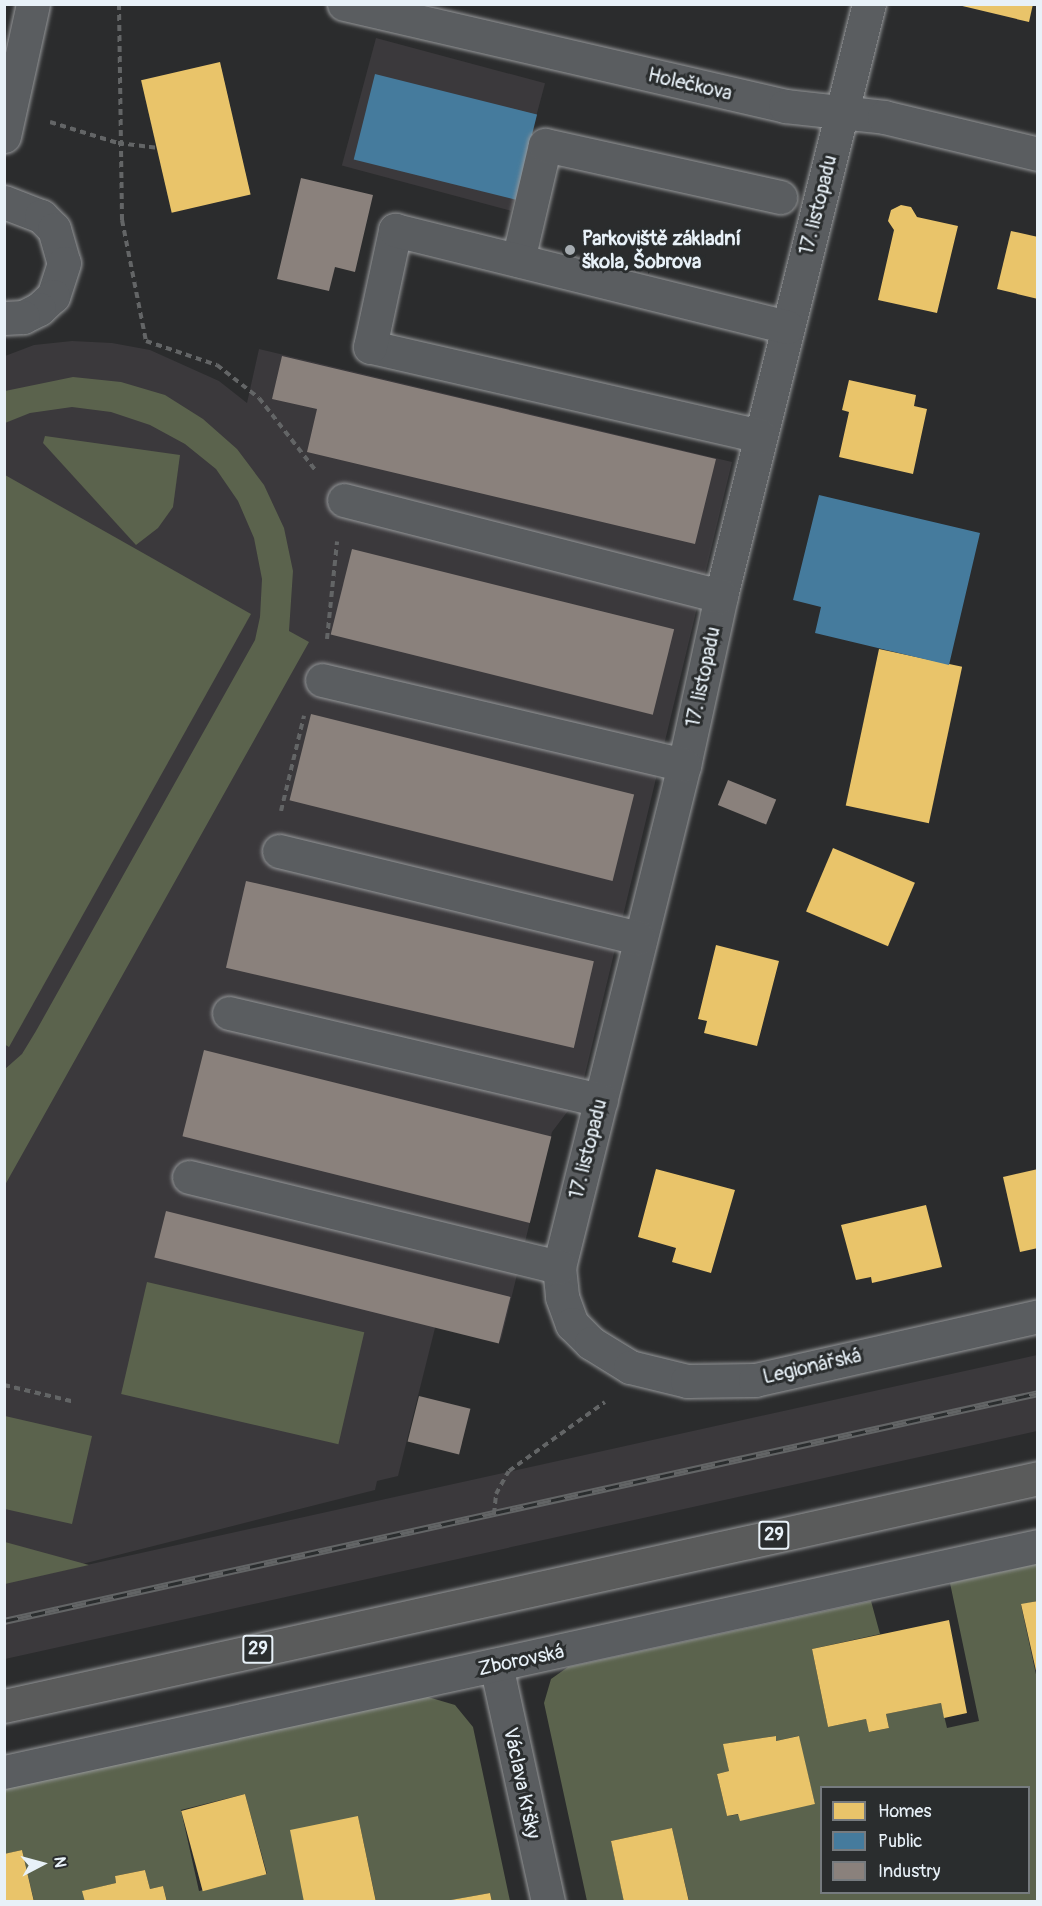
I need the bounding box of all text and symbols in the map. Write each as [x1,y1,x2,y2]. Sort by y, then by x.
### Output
street label: Holečkova [646,63,734,105]
street label: 17. listopadu [794,153,842,257]
place label: Parkoviště základní škola, Šobrova [582,226,741,273]
marker: Parkoviště základní škola, Šobrova [563,243,577,257]
street label: 17. listopadu [681,625,725,729]
street label: 17. listopadu [564,1097,612,1201]
street label: Legionářská [760,1343,864,1389]
road number: 29 [758,1520,790,1550]
road number: 29 [242,1634,274,1664]
street label: Zborovská [476,1639,566,1681]
street label: Václava Kršky [498,1725,546,1841]
legend [820,1786,1030,1894]
text: Homes [878,1800,931,1823]
text: Public [878,1830,922,1853]
north arrow [12,1834,72,1894]
text: N [49,1856,70,1869]
text: Industry [878,1860,941,1883]

